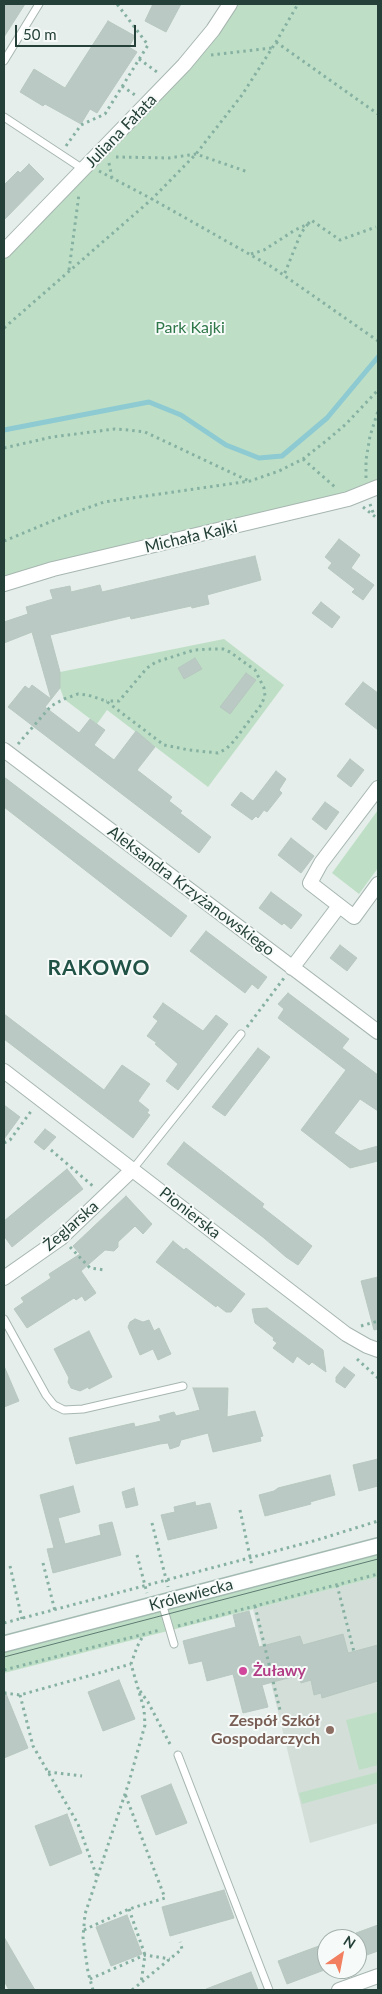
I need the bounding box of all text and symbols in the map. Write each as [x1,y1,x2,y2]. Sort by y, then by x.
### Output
scale bar [18,15,139,47]
text: 50 m [23,25,57,43]
street label: Juliana Fałata [81,90,161,172]
park label: Park Kajki [155,318,225,338]
street label: Michała Kajki [143,517,239,557]
street label: Aleksandra Krzyżanowskiego [104,822,278,960]
district label: RAKOWO [47,955,151,981]
street label: Pionierska [156,1183,224,1243]
street label: Żeglarska [40,1197,102,1255]
street label: Królewiecka [147,1575,235,1615]
place label: Żuławy [253,1661,306,1681]
marker: Żuławy [237,1665,249,1677]
place label: Zespół Szkół Gospodarczych [211,1711,320,1749]
marker: Zespół Szkół Gospodarczych [324,1724,336,1736]
north arrow [317,1929,367,1979]
text: N [341,1932,359,1952]

